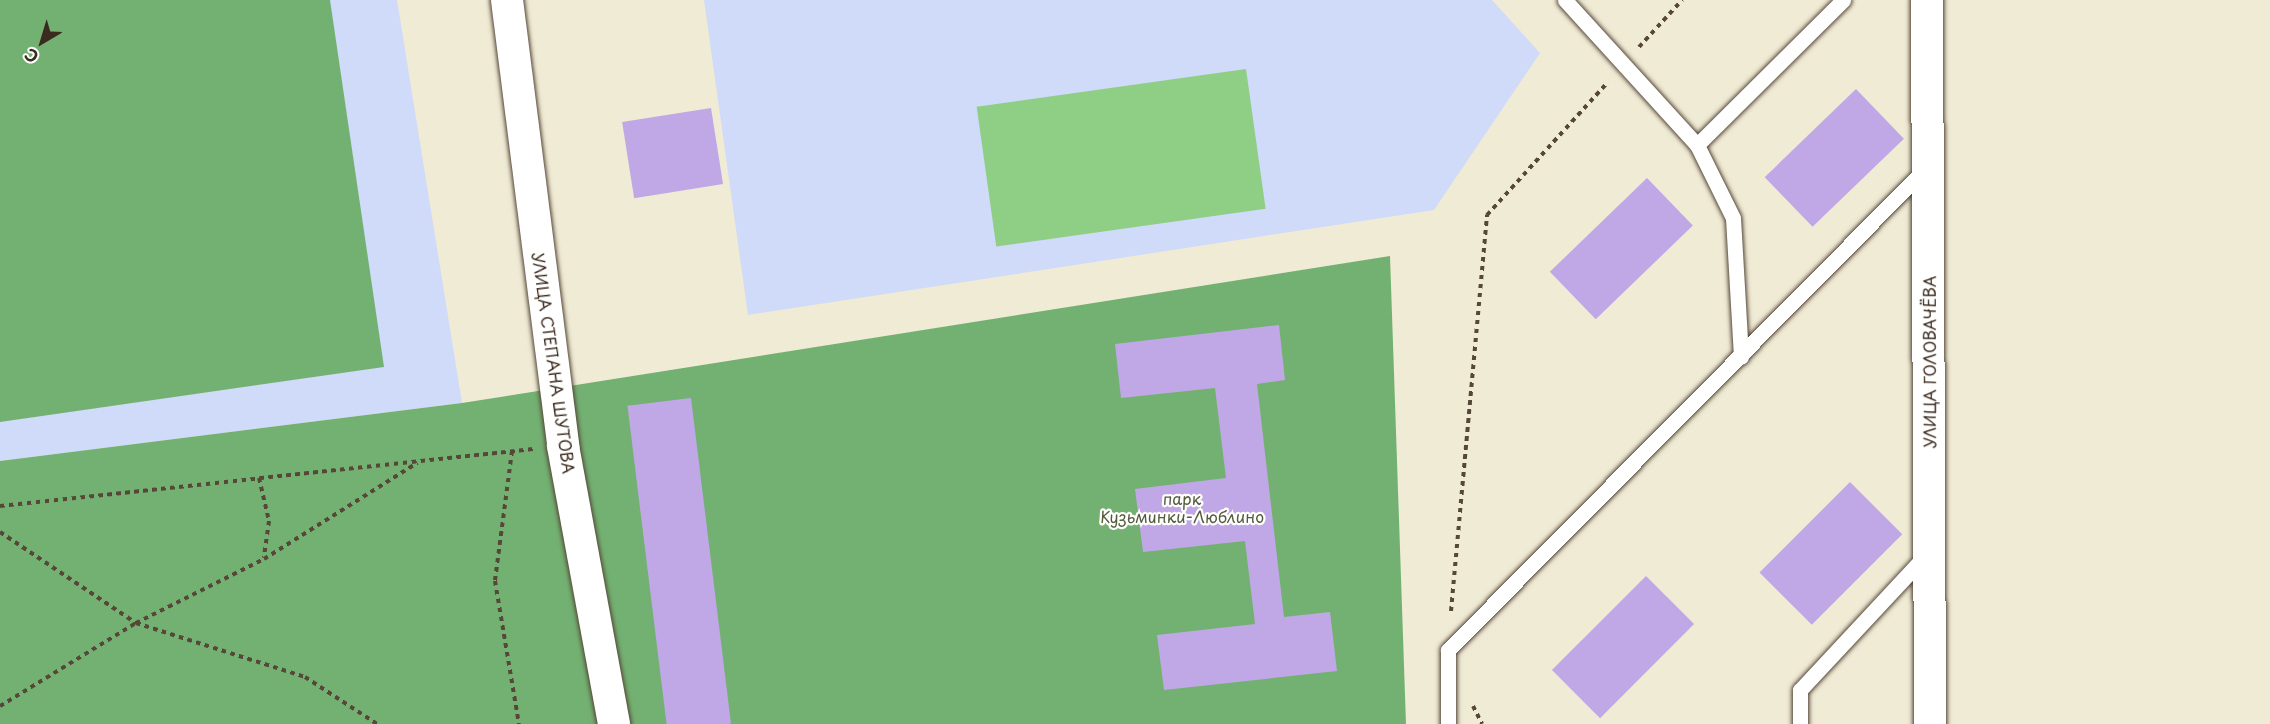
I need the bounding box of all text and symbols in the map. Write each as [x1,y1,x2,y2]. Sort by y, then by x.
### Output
north arrow [12,12,72,72]
text: С [19,43,43,69]
street label: УЛИЦА СТЕПАНА ШУТОВА [529,251,579,475]
street label: УЛИЦА ГОЛОВАЧЁВА [1919,275,1939,449]
park label: парк Кузьминки-Люблино [1100,488,1264,526]

